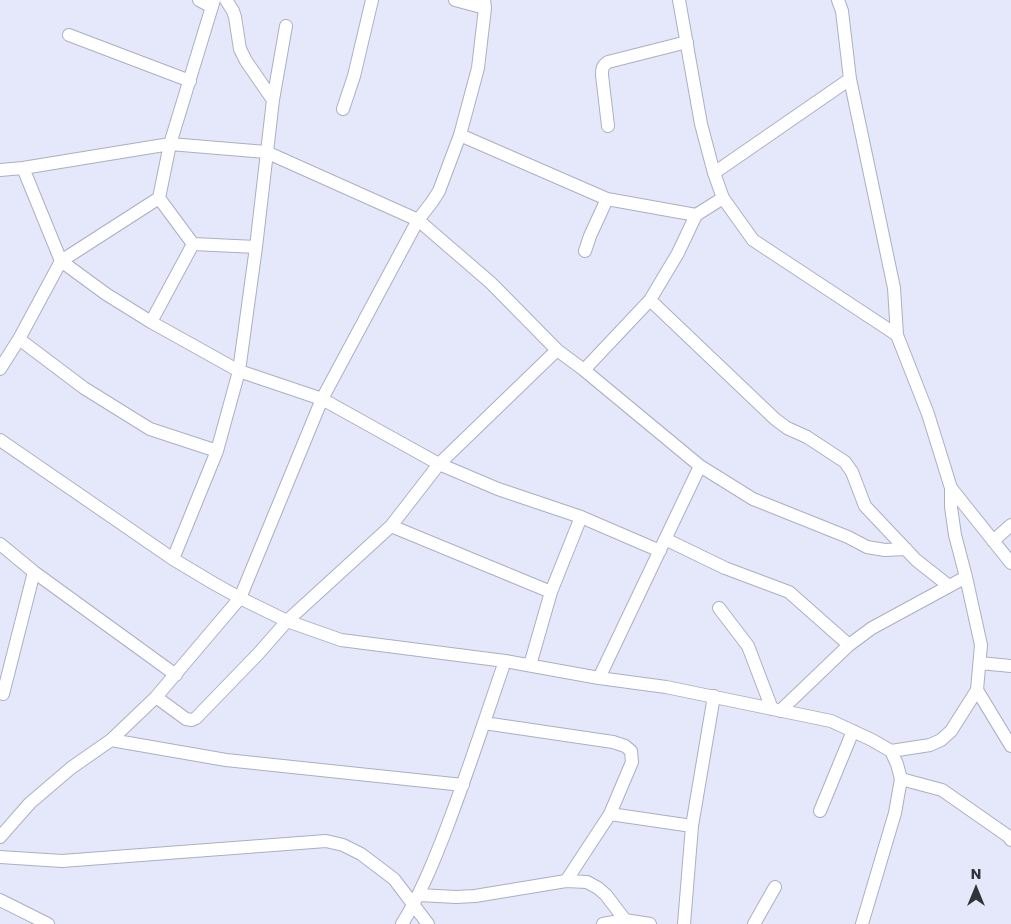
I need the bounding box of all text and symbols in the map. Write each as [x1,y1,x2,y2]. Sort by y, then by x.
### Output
north arrow [951,864,1001,914]
text: N [971,864,981,884]

